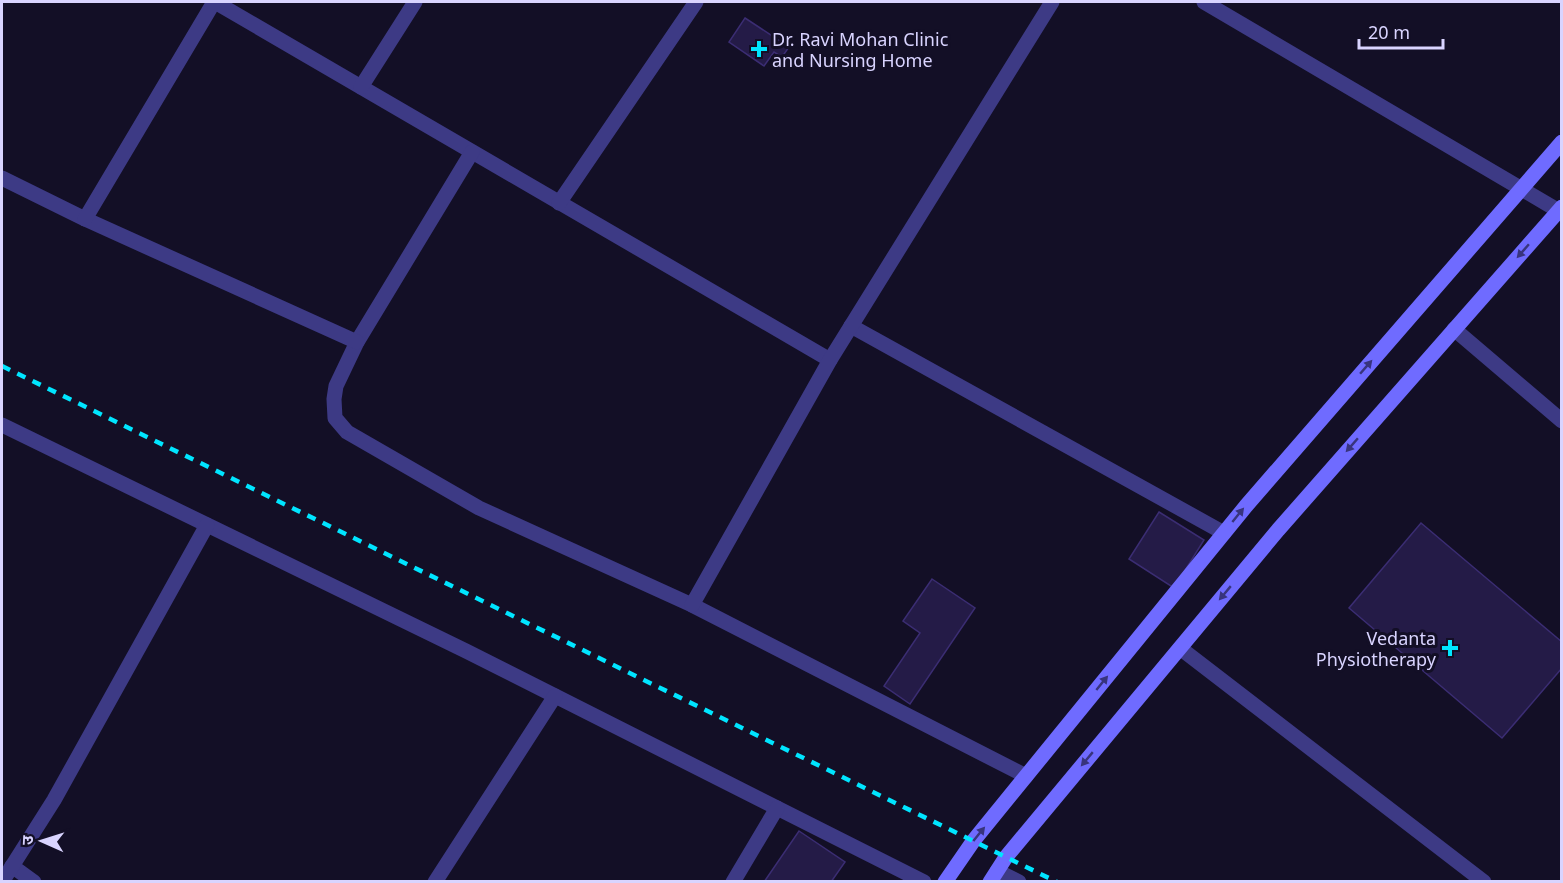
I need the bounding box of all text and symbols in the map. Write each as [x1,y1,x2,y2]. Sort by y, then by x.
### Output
scale bar [1359,12,1443,50]
text: 20 m [1368,20,1410,44]
place label: Dr. Ravi Mohan Clinic and Nursing Home [772,27,949,72]
marker: Dr. Ravi Mohan Clinic and Nursing Home [750,40,768,58]
one-way arrow [1517,243,1530,258]
one-way arrow [1359,360,1372,375]
one-way arrow [1346,437,1359,452]
one-way arrow [1232,507,1245,523]
one-way arrow [1219,585,1232,601]
place label: Vedanta Physiotherapy [1316,626,1437,671]
marker: Vedanta Physiotherapy [1441,639,1459,657]
one-way arrow [1096,675,1108,690]
one-way arrow [1081,751,1094,767]
north arrow [12,811,72,871]
one-way arrow [973,826,986,842]
text: उ [16,834,38,845]

